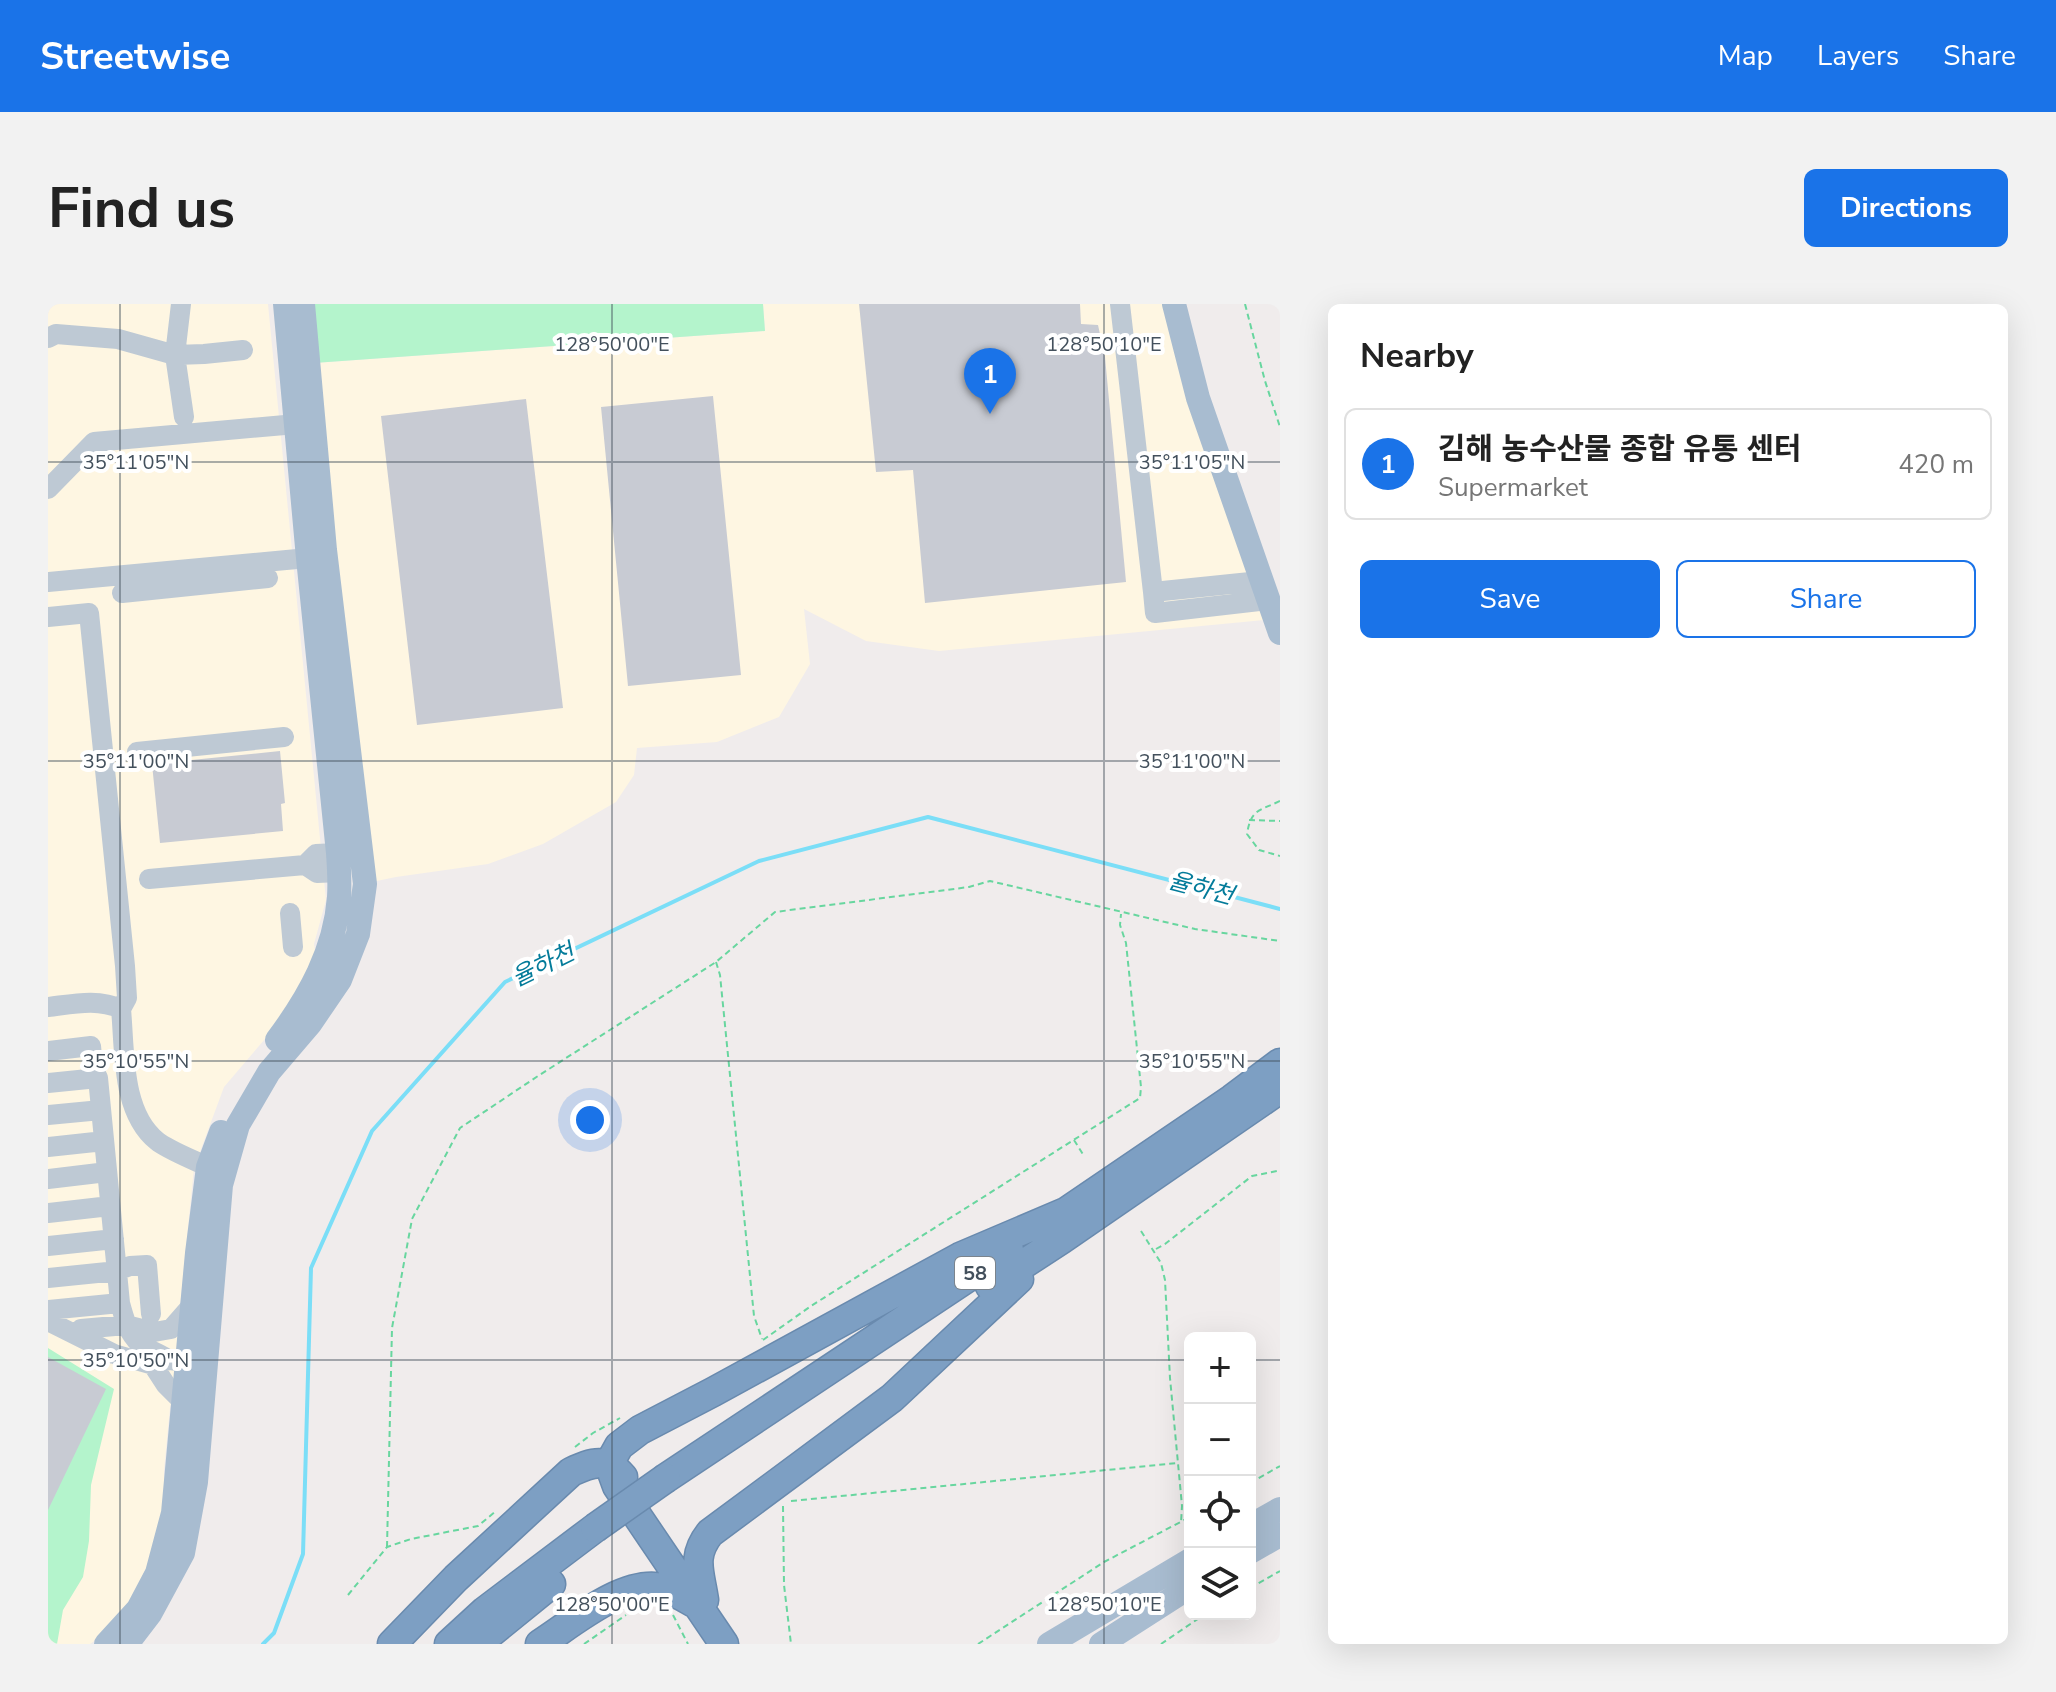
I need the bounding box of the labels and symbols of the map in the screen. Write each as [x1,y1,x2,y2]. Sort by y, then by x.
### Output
text: 128°50'00"E [554,331,670,358]
text: 128°50'10"E [1046,331,1162,358]
pin: 1 [964,348,1016,414]
text: 35°11'05"N [83,449,189,476]
text: 35°11'05"N [1139,449,1245,476]
text: 35°11'00"N [83,748,189,775]
text: 35°11'00"N [1139,748,1245,775]
water label: 율하천 [1165,864,1240,913]
water label: 율하천 [506,935,582,994]
text: 35°10'55"N [83,1048,189,1075]
text: 35°10'55"N [1139,1048,1245,1075]
your location [570,1100,610,1140]
road number: 58 [955,1257,995,1289]
text: 35°10'50"N [83,1347,189,1374]
text: 128°50'00"E [554,1591,670,1618]
text: 128°50'10"E [1046,1591,1162,1618]

